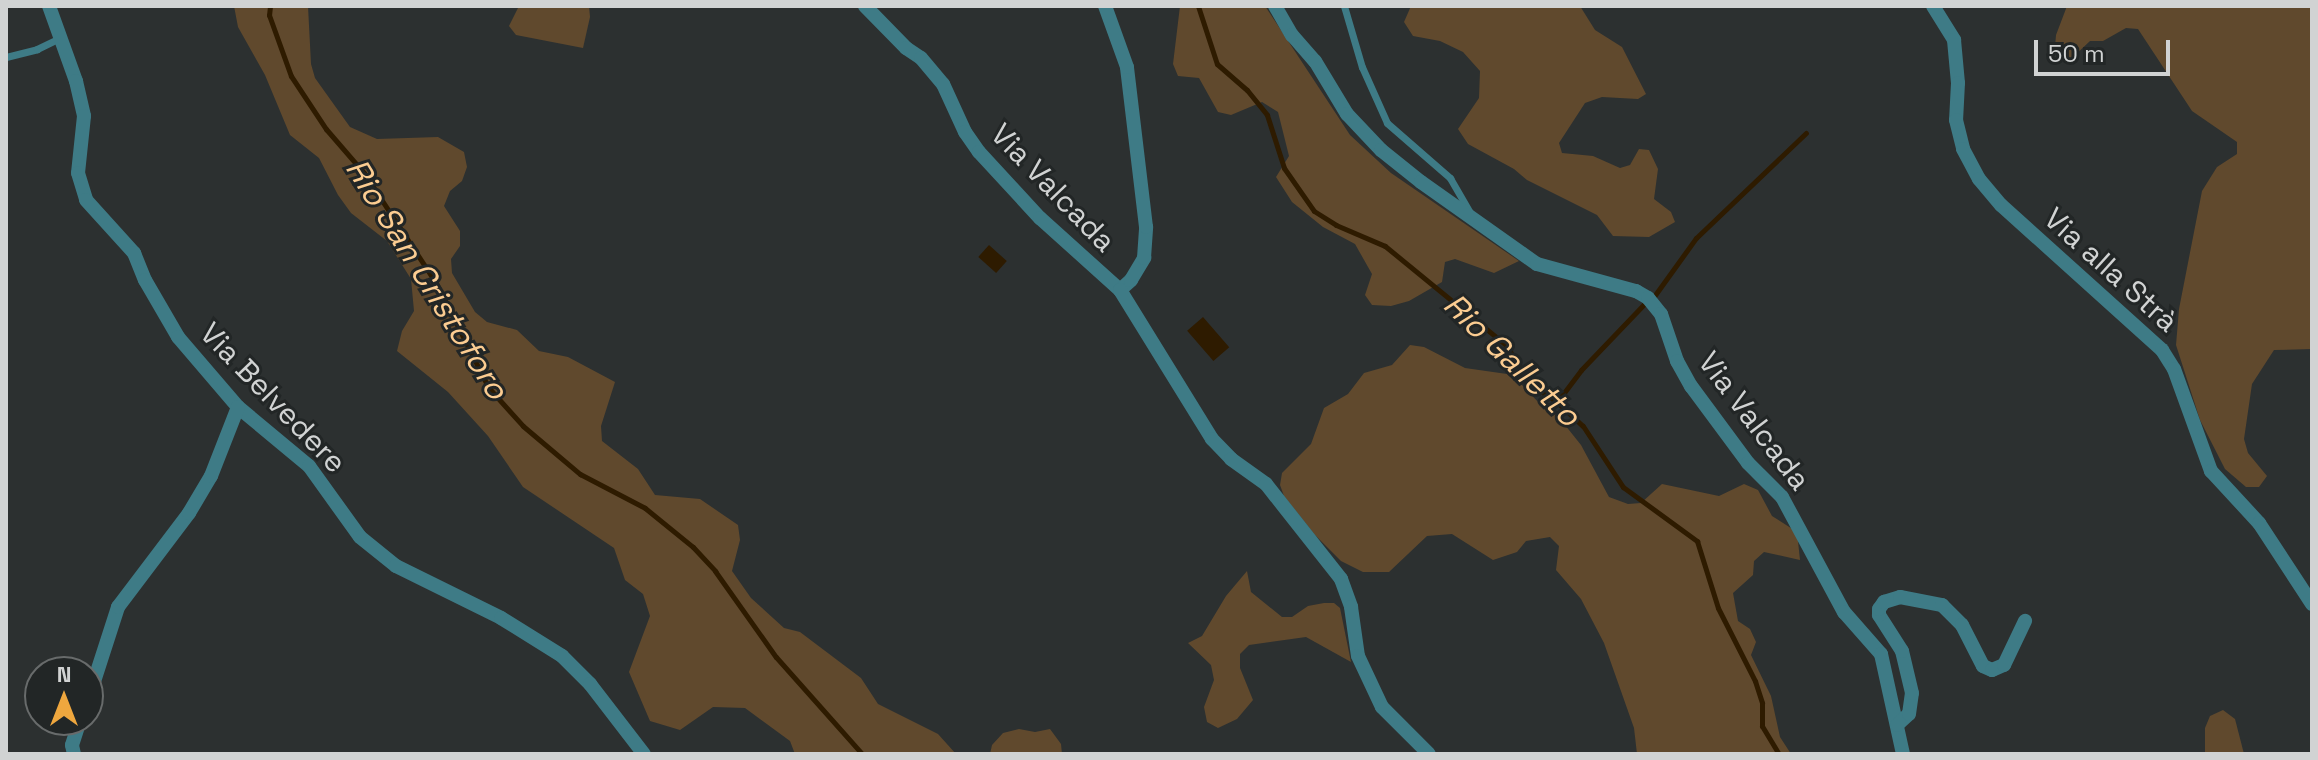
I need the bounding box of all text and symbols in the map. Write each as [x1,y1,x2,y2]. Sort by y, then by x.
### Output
scale bar [2038,24,2174,74]
text: 50 m [2048,38,2105,69]
street label: Via Valcada [983,116,1123,260]
water label: Rio San Cristoforo [337,152,517,406]
street label: Via alla Strà [2037,200,2185,340]
water label: Rio Galletto [1436,285,1588,435]
street label: Via Belvedere [192,315,354,481]
street label: Via Valcada [1690,345,1818,497]
north arrow [24,656,104,736]
text: N [57,660,71,688]

